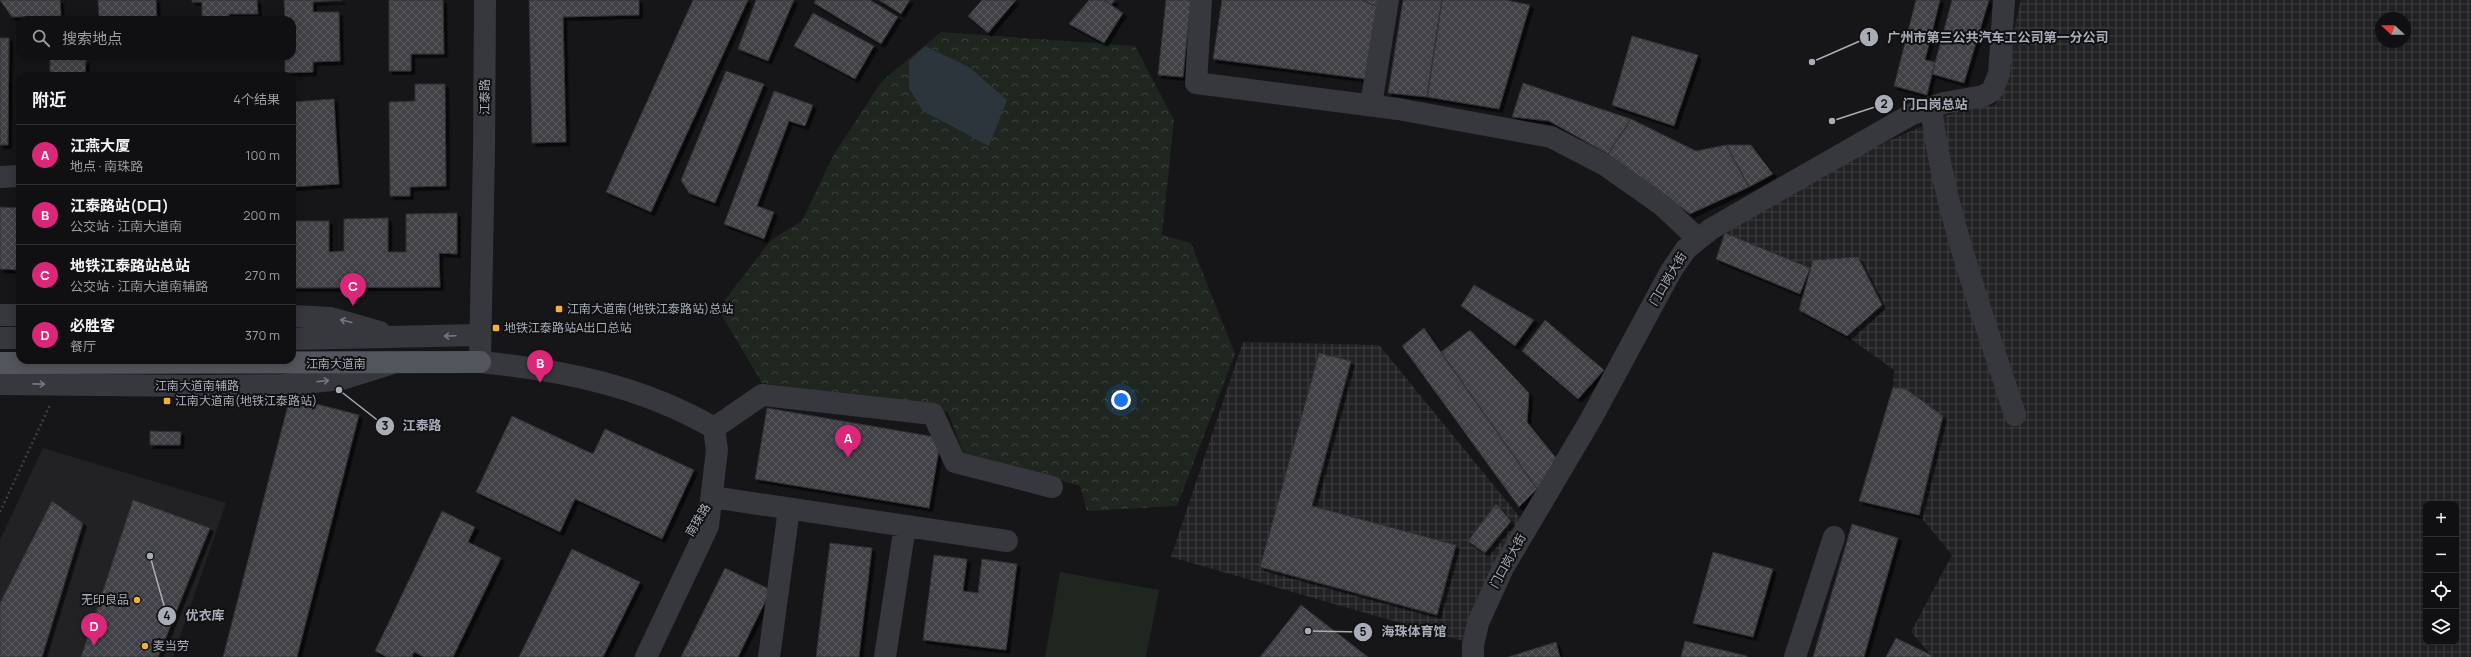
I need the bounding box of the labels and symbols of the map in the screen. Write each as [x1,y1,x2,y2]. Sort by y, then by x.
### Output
north arrow [2375,12,2411,48]
callout: 广州市第三公共汽车工公司第一分公司 [1859,25,2116,50]
text: 1 [1866,28,1872,45]
text: 广州市第三公共汽车工公司第一分公司 [1887,28,2109,46]
street label: 江泰路 [476,79,493,115]
callout: 门口岗总站 [1874,92,1975,117]
text: 2 [1880,95,1888,112]
text: 门口岗总站 [1902,95,1968,113]
street label: 门口岗大街 [1645,249,1690,309]
pin: C [340,273,366,306]
place label: 江南大道南(地铁江泰路站)总站 [567,300,733,317]
marker: 江南大道南(地铁江泰路站)总站 [554,304,564,314]
one-way arrow [339,317,352,325]
place label: 地铁江泰路站A出口总站 [504,319,632,336]
marker: 地铁江泰路站A出口总站 [491,323,501,333]
one-way arrow [444,332,457,340]
pin: B [527,350,553,383]
street label: 江南大道南 [306,355,366,372]
street label: 江南大道南辅路 [155,377,239,394]
one-way arrow [316,377,329,385]
one-way arrow [32,380,45,388]
your location [1111,390,1131,410]
place label: 江南大道南(地铁江泰路站) [175,392,317,409]
marker: 江南大道南(地铁江泰路站) [162,396,172,406]
callout: 江泰路 [375,413,450,438]
text: 江泰路 [402,416,442,434]
text: 3 [382,417,389,434]
pin: A [835,425,861,458]
street label: 南珠路 [681,500,714,540]
street label: 门口岗大街 [1486,530,1530,591]
place label: 无印良品 [81,591,129,608]
marker: 无印良品 [132,595,142,605]
callout: 优衣库 [157,603,232,628]
text: 优衣库 [185,606,225,624]
text: 4 [163,607,171,624]
pin: D [81,613,107,646]
callout: 海珠体育馆 [1353,619,1454,644]
text: 海珠体育馆 [1381,622,1447,640]
text: 5 [1359,623,1367,640]
place label: 麦当劳 [153,637,189,654]
marker: 麦当劳 [140,641,150,651]

